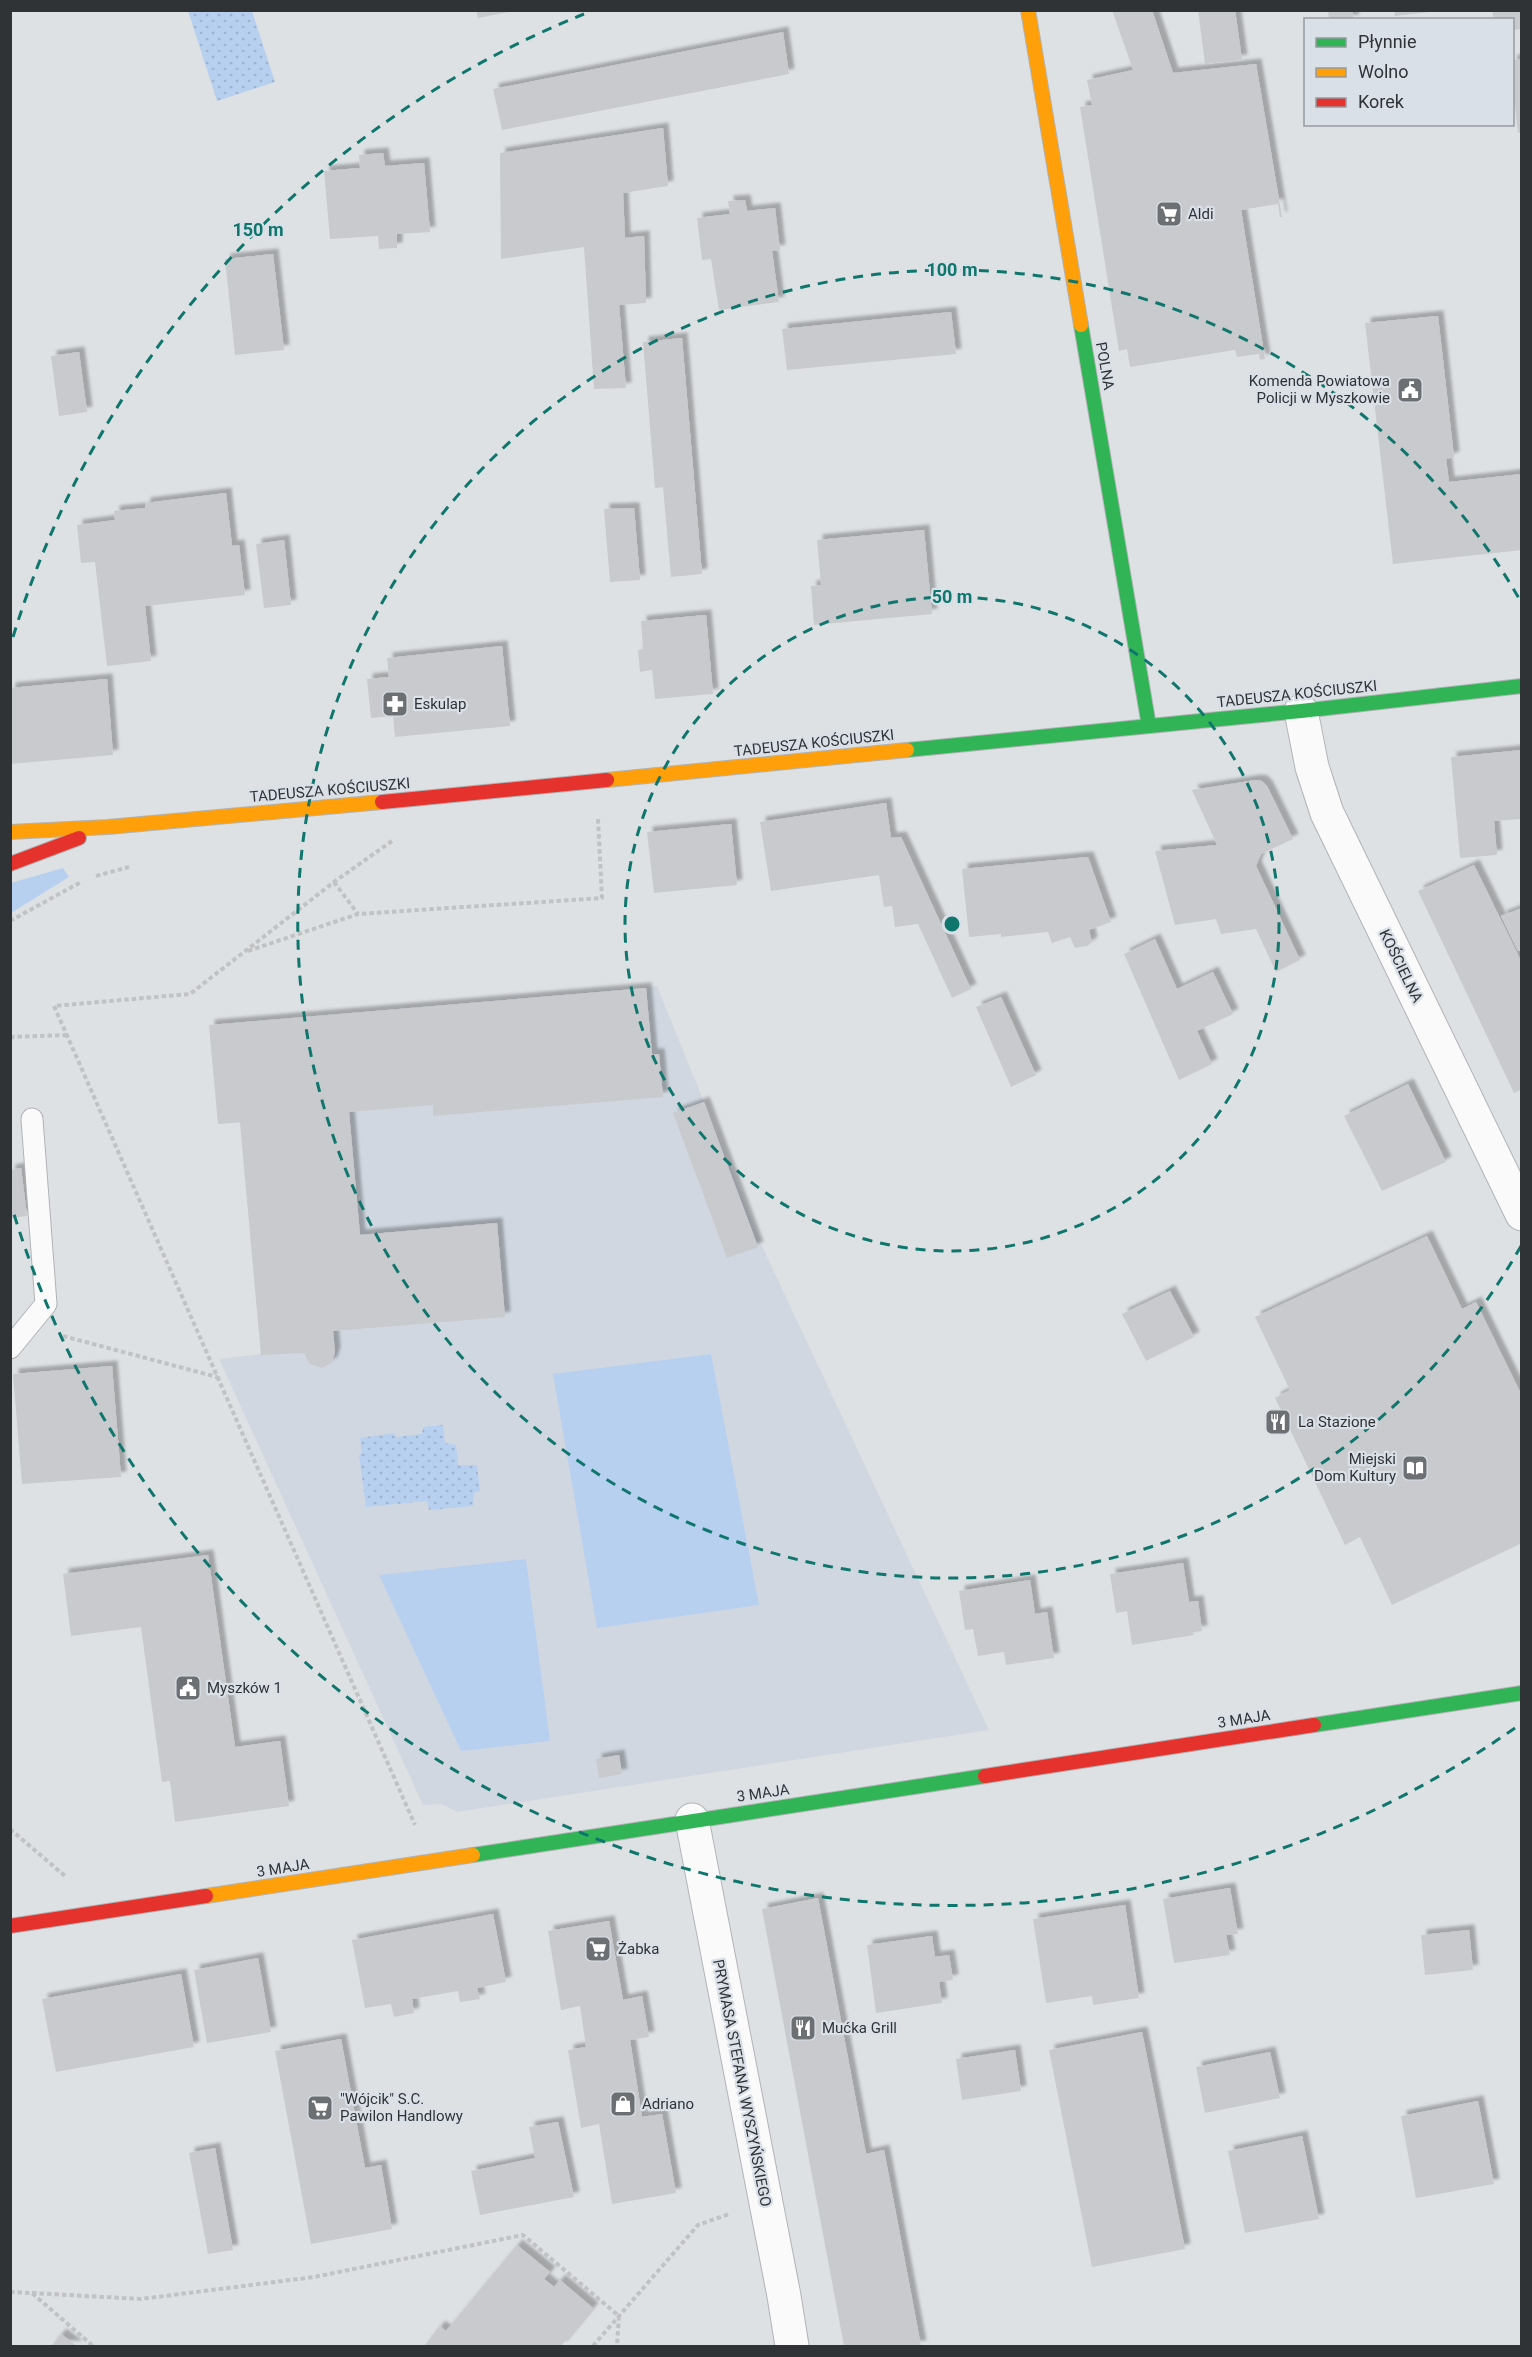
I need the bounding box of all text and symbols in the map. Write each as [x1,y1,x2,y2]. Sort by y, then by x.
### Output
legend [1304,18,1514,126]
text: Płynnie [1358,31,1417,52]
text: Wolno [1358,61,1409,82]
text: Korek [1358,91,1405,112]
supermarket icon: Aldi [1154,199,1184,229]
place label: Aldi [1188,205,1214,223]
text: 150 m [232,219,284,240]
text: 100 m [926,259,978,280]
street label: POLNA [1092,341,1118,392]
place label: Komenda Powiatowa Policji w Myszkowie [1249,372,1390,407]
public building icon: Komenda Powiatowa Policji w Myszkowie [1395,375,1425,405]
text: 50 m [932,586,972,607]
street label: TADEUSZA KOŚCIUSZKI [1216,677,1378,711]
pharmacy icon: Eskulap [380,689,410,719]
place label: Eskulap [414,695,466,713]
street label: TADEUSZA KOŚCIUSZKI [733,726,895,760]
street label: TADEUSZA KOŚCIUSZKI [249,774,411,806]
centre of rings [942,914,962,934]
street label: KOŚCIELNA [1375,926,1427,1006]
restaurant icon: La Stazione [1263,1407,1293,1437]
place label: La Stazione [1298,1413,1376,1431]
place label: Miejski Dom Kultury [1314,1450,1396,1485]
library icon: Miejski Dom Kultury [1400,1453,1430,1483]
public building icon: Myszków 1 [173,1673,203,1703]
place label: Myszków 1 [207,1679,282,1697]
street label: 3 MAJA [1216,1706,1272,1732]
street label: 3 MAJA [735,1780,791,1806]
street label: 3 MAJA [255,1855,311,1881]
supermarket icon: Żabka [583,1934,613,1964]
place label: Żabka [618,1940,659,1958]
street label: PRYMASA STEFANA WYSZYŃSKIEGO [709,1958,775,2208]
restaurant icon: Mućka Grill [788,2013,818,2043]
place label: Mućka Grill [822,2019,897,2037]
shop icon: Adriano [608,2089,638,2119]
place label: "Wójcik" S.C. Pawilon Handlowy [340,2090,463,2125]
supermarket icon: "Wójcik" S.C. Pawilon Handlowy [305,2093,335,2123]
place label: Adriano [642,2095,694,2113]

